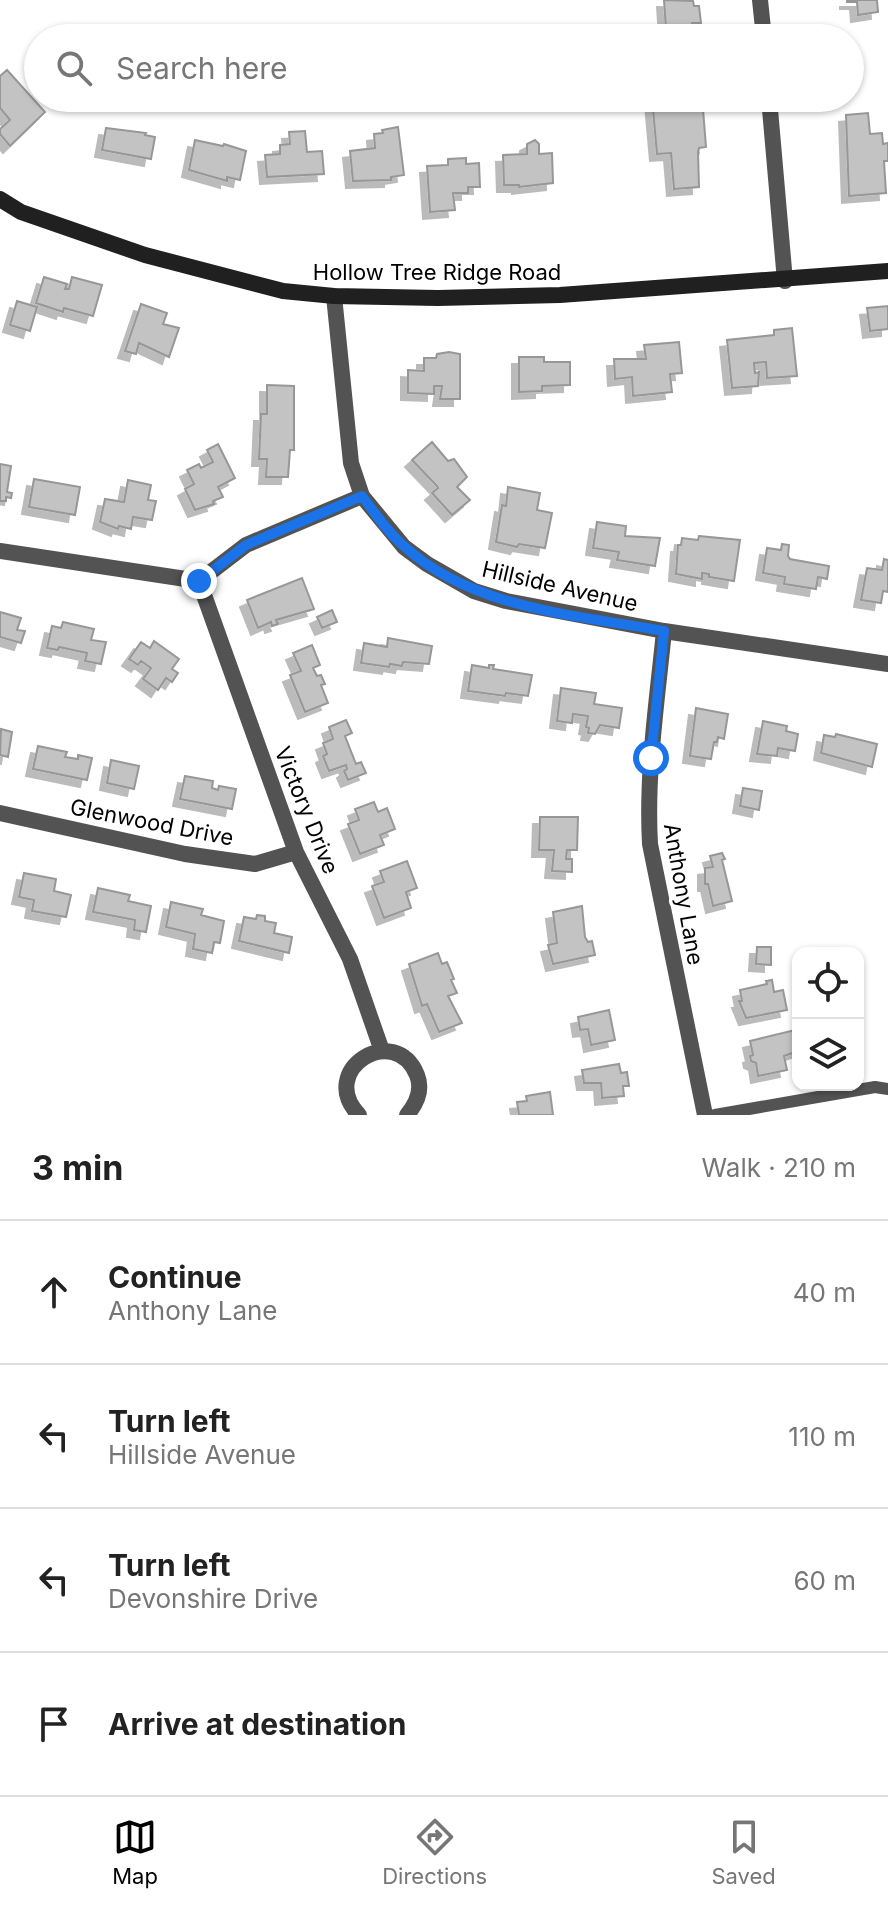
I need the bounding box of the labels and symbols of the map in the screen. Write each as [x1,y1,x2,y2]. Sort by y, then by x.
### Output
street label: Hollow Tree Ridge Road [313,259,561,285]
street label: Hillside Avenue [480,555,640,617]
route end [181,563,217,599]
route start [633,740,669,776]
street label: Victory Drive [270,743,344,877]
street label: Glenwood Drive [68,793,236,851]
street label: Anthony Lane [659,821,709,967]

